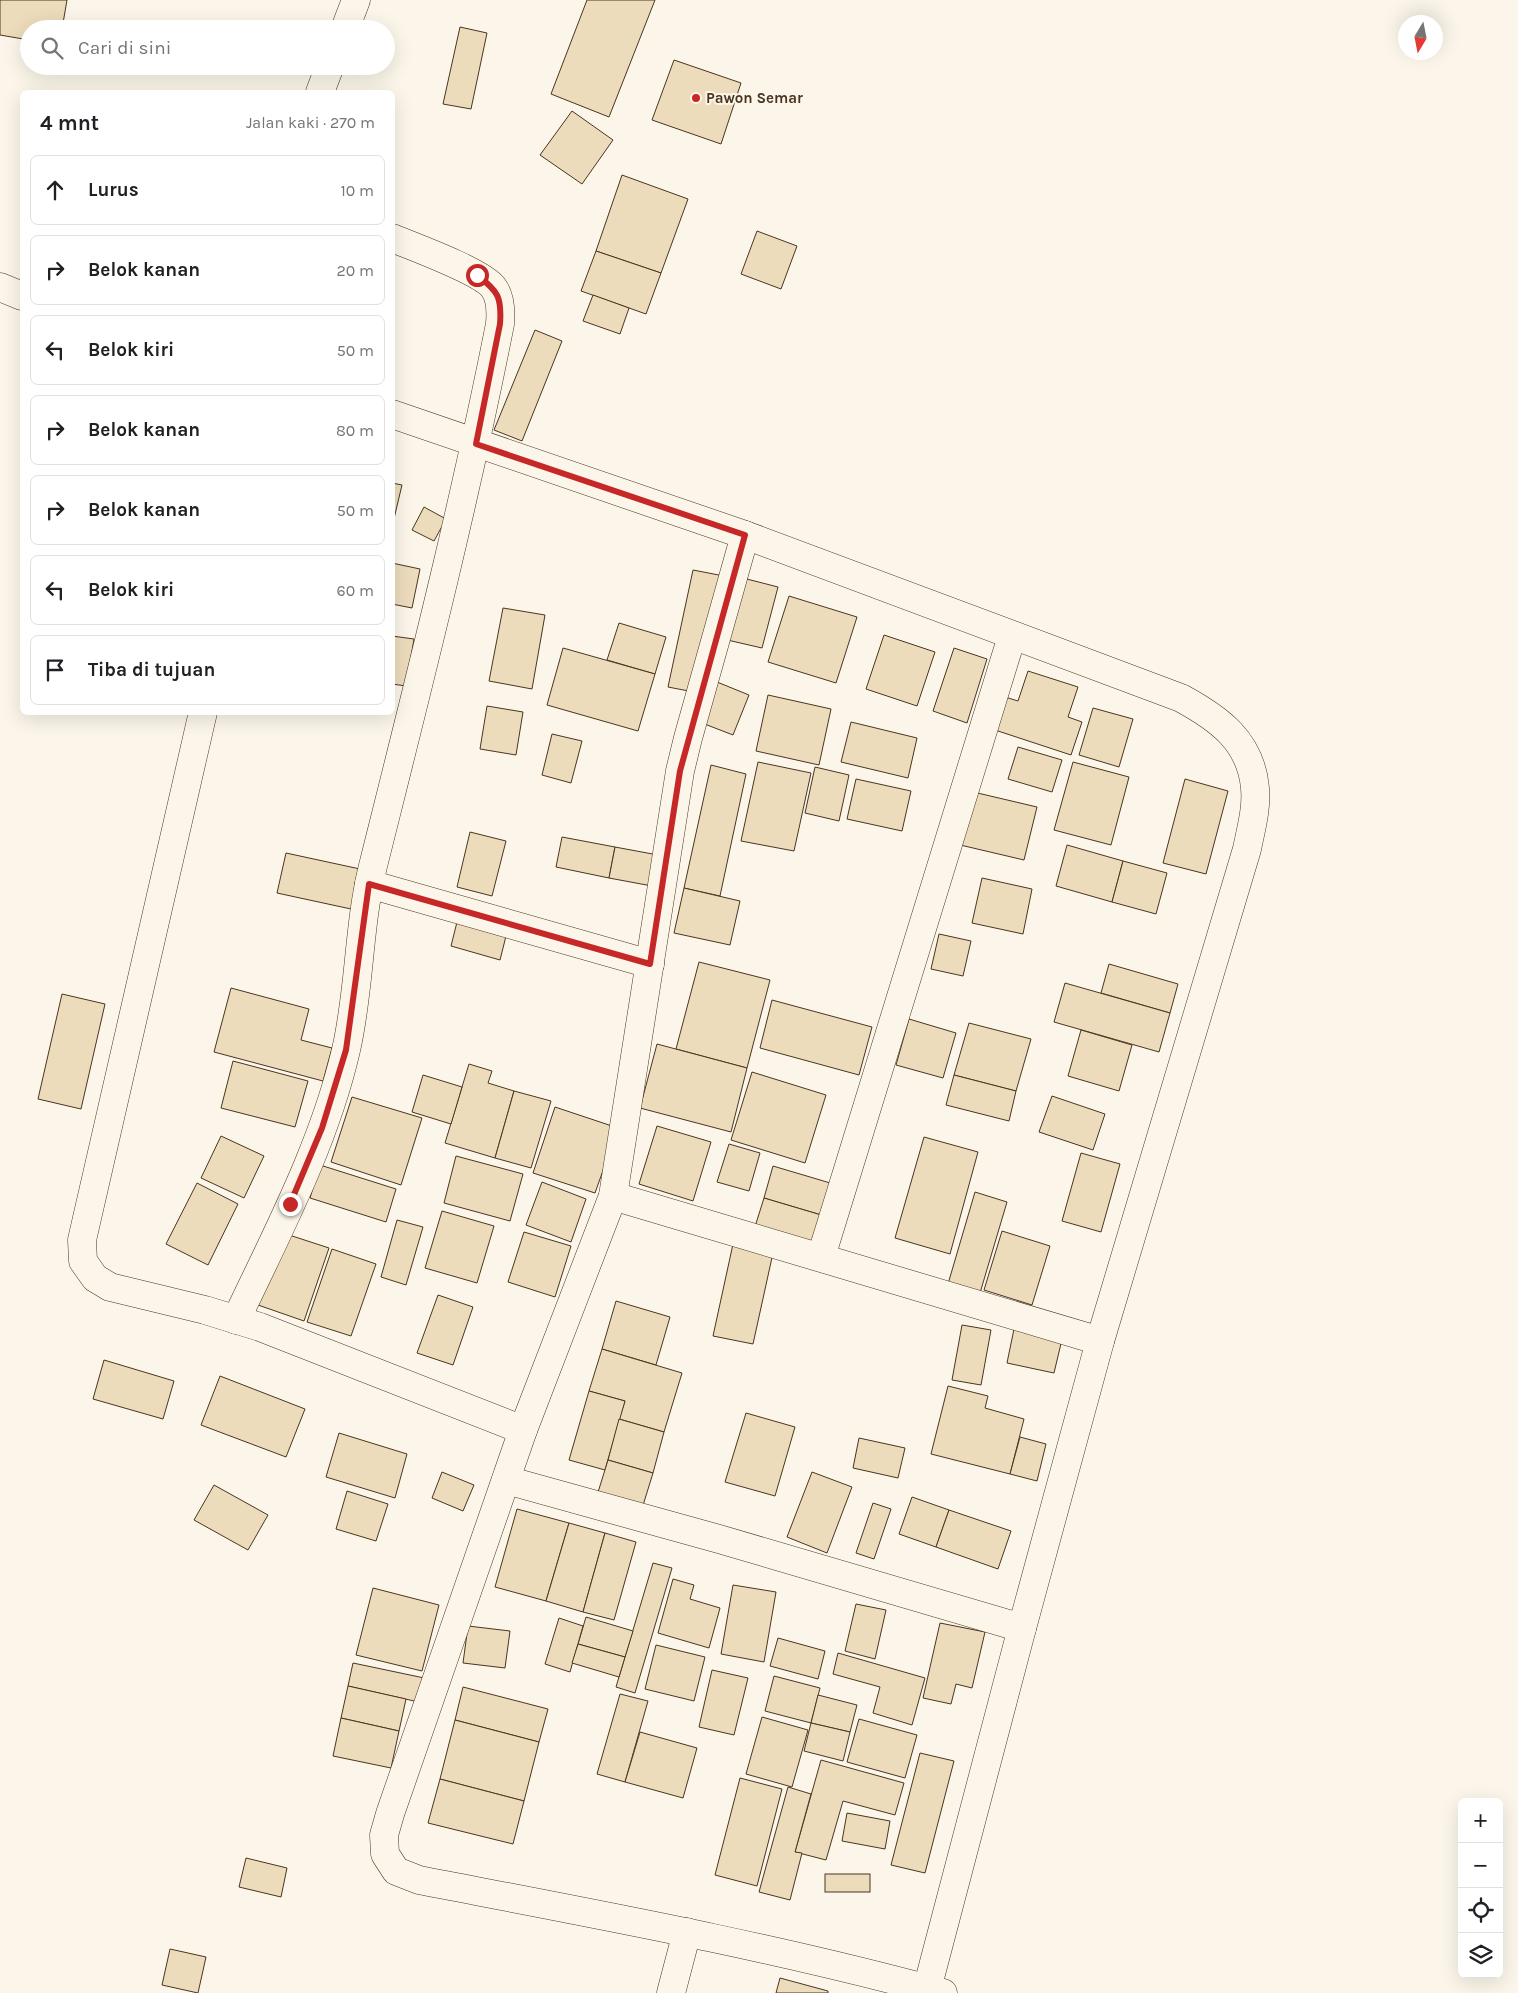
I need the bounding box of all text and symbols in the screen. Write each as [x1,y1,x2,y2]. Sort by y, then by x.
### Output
north arrow [1398,15,1443,60]
search box [20,20,395,75]
icon: search [38,34,66,62]
text: Cari di sini [78,37,171,59]
place label: Pawon Semar [706,89,803,107]
marker: Pawon Semar [690,92,702,104]
text: 4 mnt [40,111,99,135]
text: Jalan kaki · 270 m [246,113,375,132]
icon: ahead [41,176,69,204]
text: Lurus [88,179,139,201]
text: 10 m [340,181,374,200]
icon: right [41,256,69,284]
text: Belok kanan [88,259,200,281]
text: 20 m [336,261,374,280]
route start [466,264,489,287]
icon: left [41,336,69,364]
text: Belok kiri [88,339,174,361]
text: 50 m [337,341,374,360]
icon: right [41,416,69,444]
text: Belok kanan [88,419,200,441]
text: 80 m [336,421,374,440]
icon: right [41,496,69,524]
text: Belok kanan [88,499,200,521]
text: 50 m [337,501,374,520]
icon: left [41,576,69,604]
text: Belok kiri [88,579,174,601]
text: 60 m [337,581,374,600]
icon: arrive [41,656,69,684]
text: Tiba di tujuan [88,659,215,681]
route end [279,1193,302,1216]
map controls [1458,1798,1503,1978]
button: + [1458,1798,1503,1843]
button: − [1458,1843,1503,1888]
button: locate [1458,1888,1503,1933]
button: layers [1458,1933,1503,1978]

